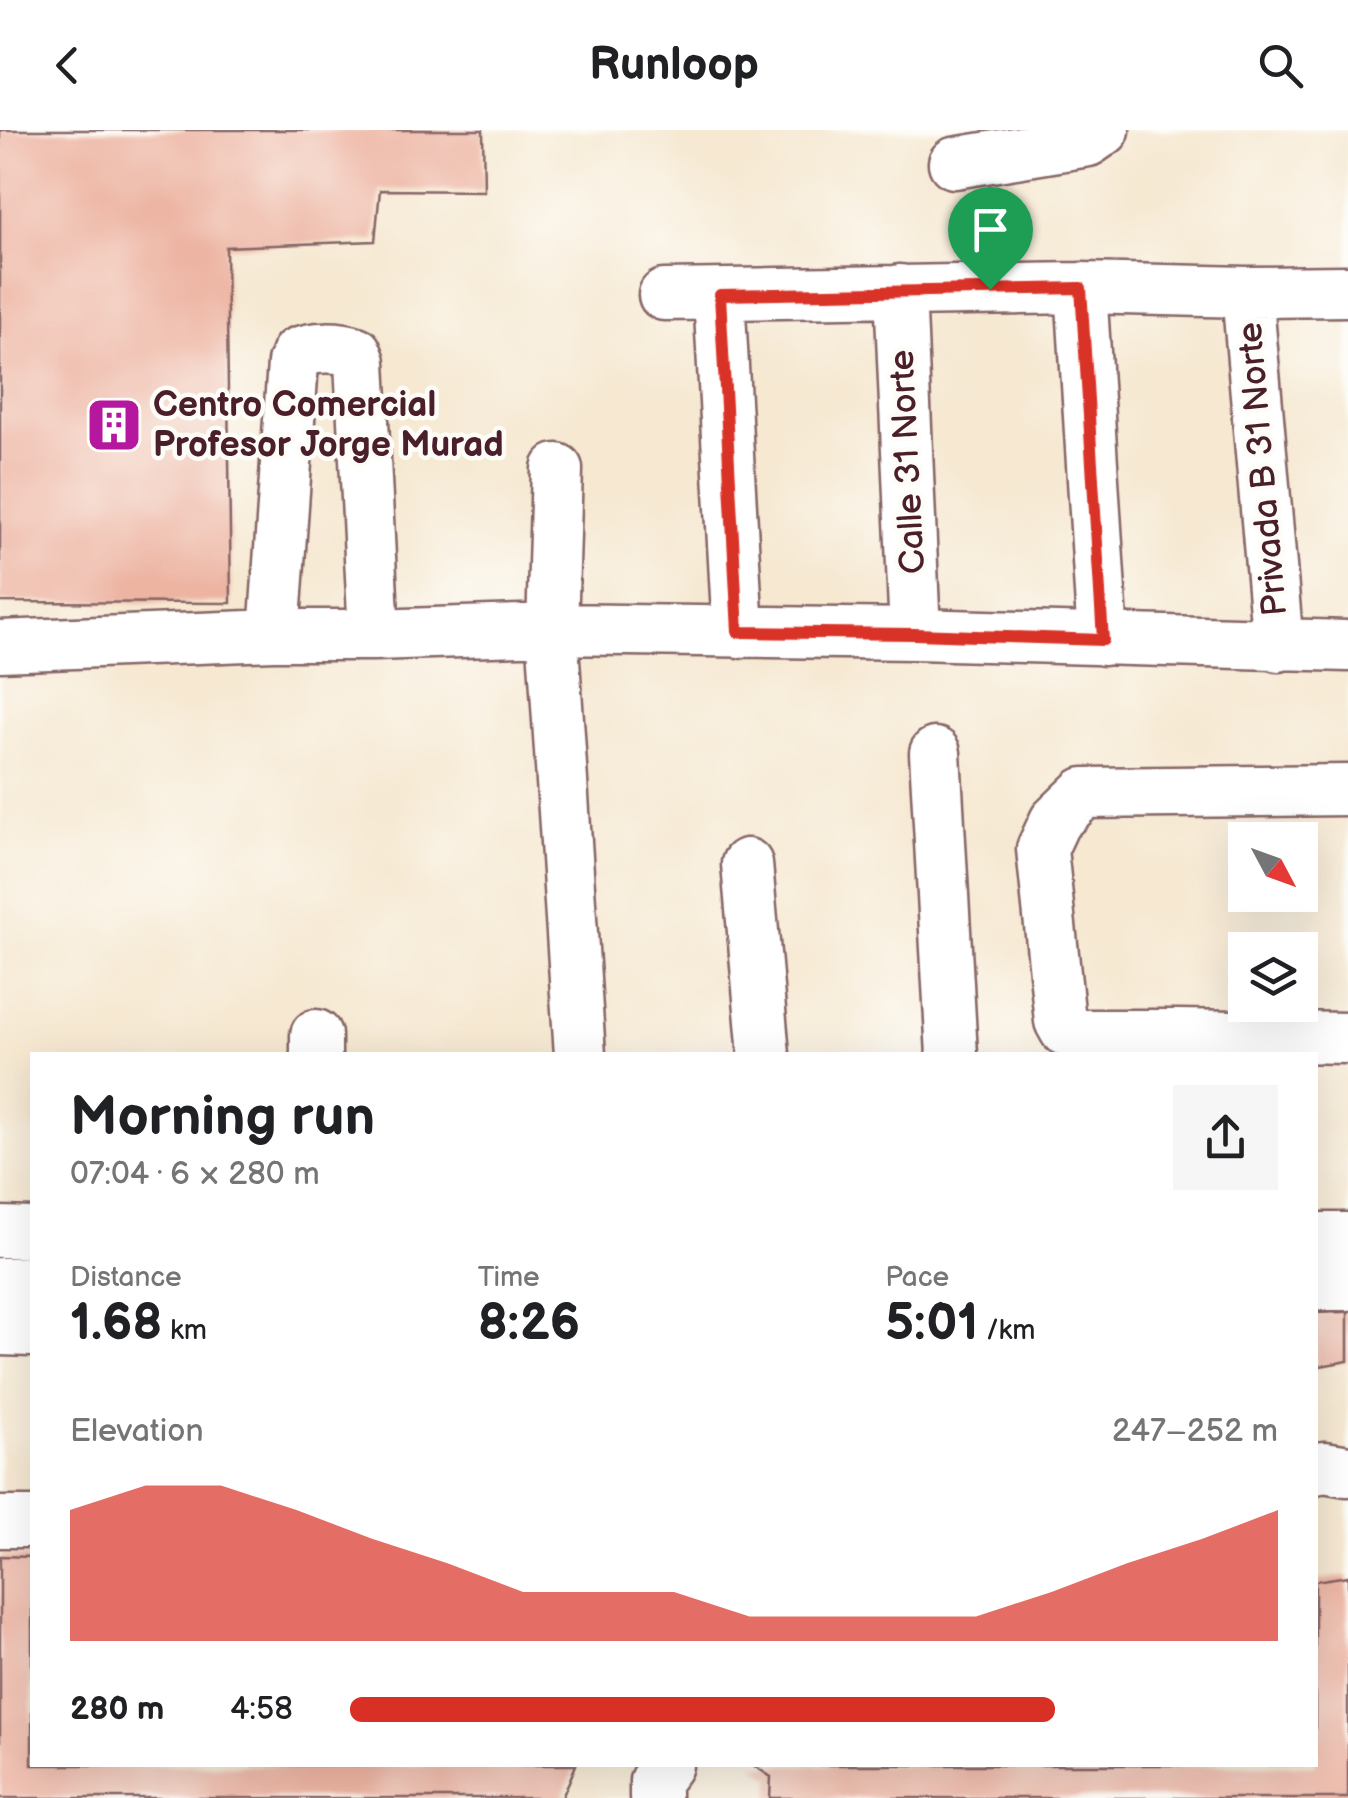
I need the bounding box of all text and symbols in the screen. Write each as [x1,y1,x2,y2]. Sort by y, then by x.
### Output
icon: back [40,38,95,93]
text: Runloop [589,38,759,93]
icon: search [1253,38,1308,93]
pin [948,187,1033,290]
icon: arrive [963,202,1018,257]
street label: Privada B 31 Norte [1229,320,1297,618]
street label: Calle 31 Norte [881,349,935,575]
place label: Centro Comercial Profesor Jorge Murad [153,384,504,467]
building icon: Centro Comercial Profesor Jorge Murad [84,395,144,455]
north arrow [1228,822,1318,912]
map controls [1228,822,1318,1022]
button: layers [1228,932,1318,1022]
text: Morning run [70,1084,375,1151]
button: share [1173,1085,1278,1190]
text: 07:04 · 6 × 280 m [70,1155,320,1194]
text: Distance [70,1261,182,1294]
text: Time [478,1261,540,1294]
text: Pace [885,1261,949,1294]
text: 1.68 [70,1294,162,1354]
text: 8:26 [478,1294,580,1354]
text: 5:01 [885,1294,978,1354]
text: km [162,1314,207,1347]
text: /km [978,1314,1035,1347]
text: Elevation [70,1412,203,1451]
text: 247–252 m [1112,1412,1278,1451]
text: 280 m [70,1690,164,1729]
text: 4:58 [230,1690,293,1729]

